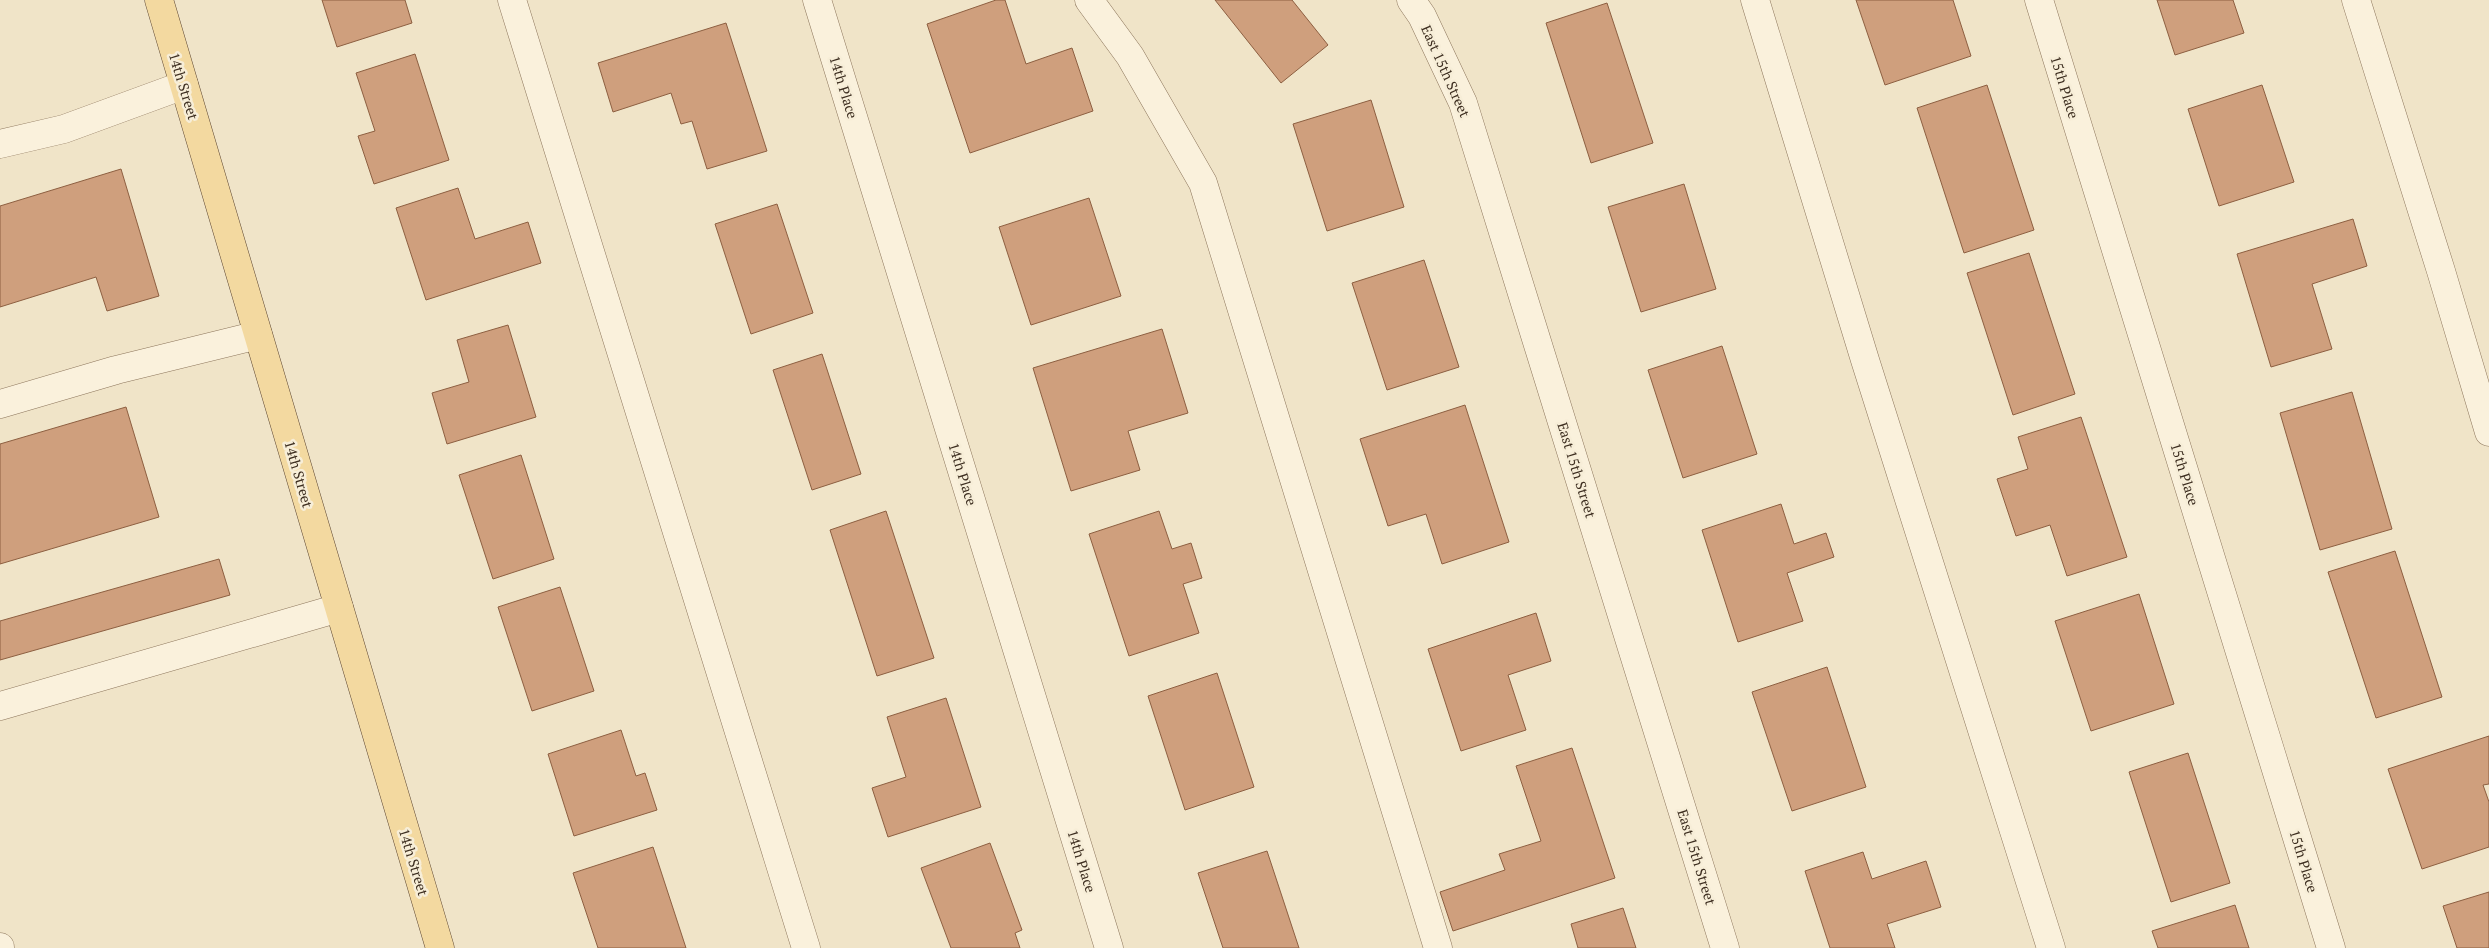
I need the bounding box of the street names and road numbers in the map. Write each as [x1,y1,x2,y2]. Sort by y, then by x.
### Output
street label: East 15th Street [1417,22,1475,121]
street label: 14th Street [165,50,203,123]
street label: 14th Place [825,53,863,121]
street label: 15th Place [2046,53,2084,121]
street label: East 15th Street [1553,420,1601,521]
street label: 14th Street [280,438,318,511]
street label: 14th Place [944,440,982,508]
street label: 15th Place [2166,440,2204,508]
street label: East 15th Street [1673,807,1721,908]
street label: 14th Street [395,826,433,899]
street label: 14th Place [1063,827,1101,895]
street label: 15th Place [2285,827,2323,895]

